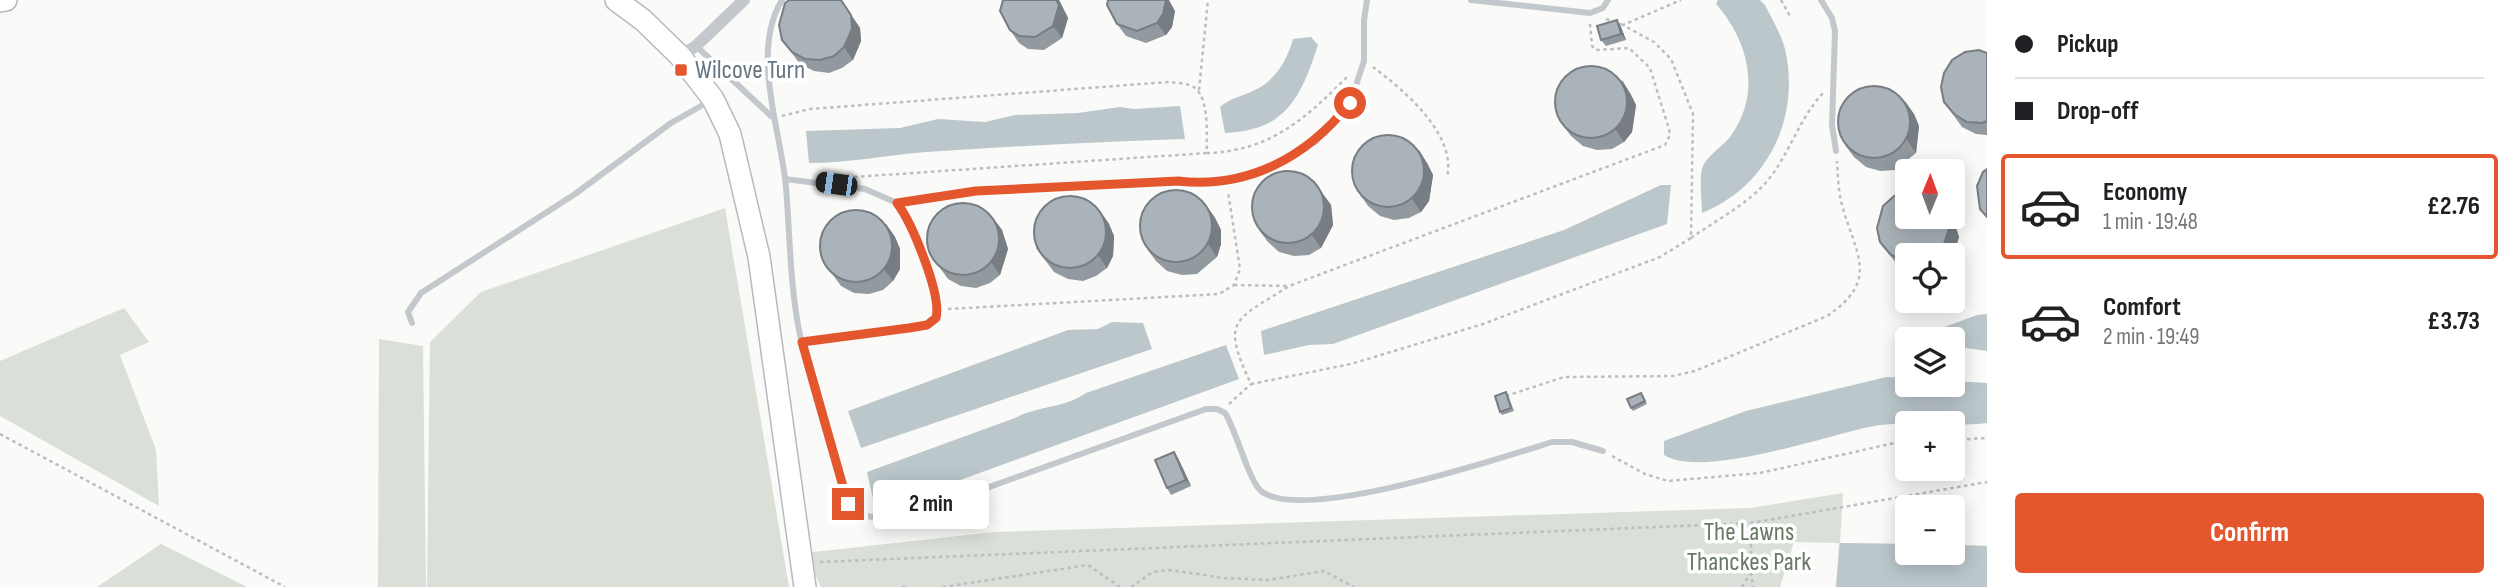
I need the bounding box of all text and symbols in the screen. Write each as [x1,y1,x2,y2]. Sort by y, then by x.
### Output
text: Pickup [2057,29,2119,60]
place label: Wilcove Turn [695,55,805,86]
marker: Wilcove Turn [673,62,689,78]
route start [1334,87,1366,119]
text: Drop-off [2057,96,2138,127]
north arrow [1895,159,1965,229]
map controls [1895,159,1965,565]
car [814,171,859,197]
icon: car [2019,175,2082,238]
text: Economy [2103,177,2187,208]
text: £2.76 [2427,191,2480,222]
text: 1 min · 19:48 [2103,208,2198,236]
button: locate [1895,243,1965,313]
icon: car [2019,290,2082,353]
text: Comfort [2103,292,2181,323]
text: £3.73 [2427,306,2480,337]
text: 2 min · 19:49 [2103,323,2199,351]
button: layers [1895,327,1965,397]
button: + [1895,411,1965,481]
callout: 2 min [872,480,988,528]
route end [832,488,864,520]
text: 2 min [909,490,953,518]
button: Confirm [2015,493,2484,573]
button: − [1895,495,1965,565]
park label: The Lawns Thanckes Park [1687,517,1811,578]

